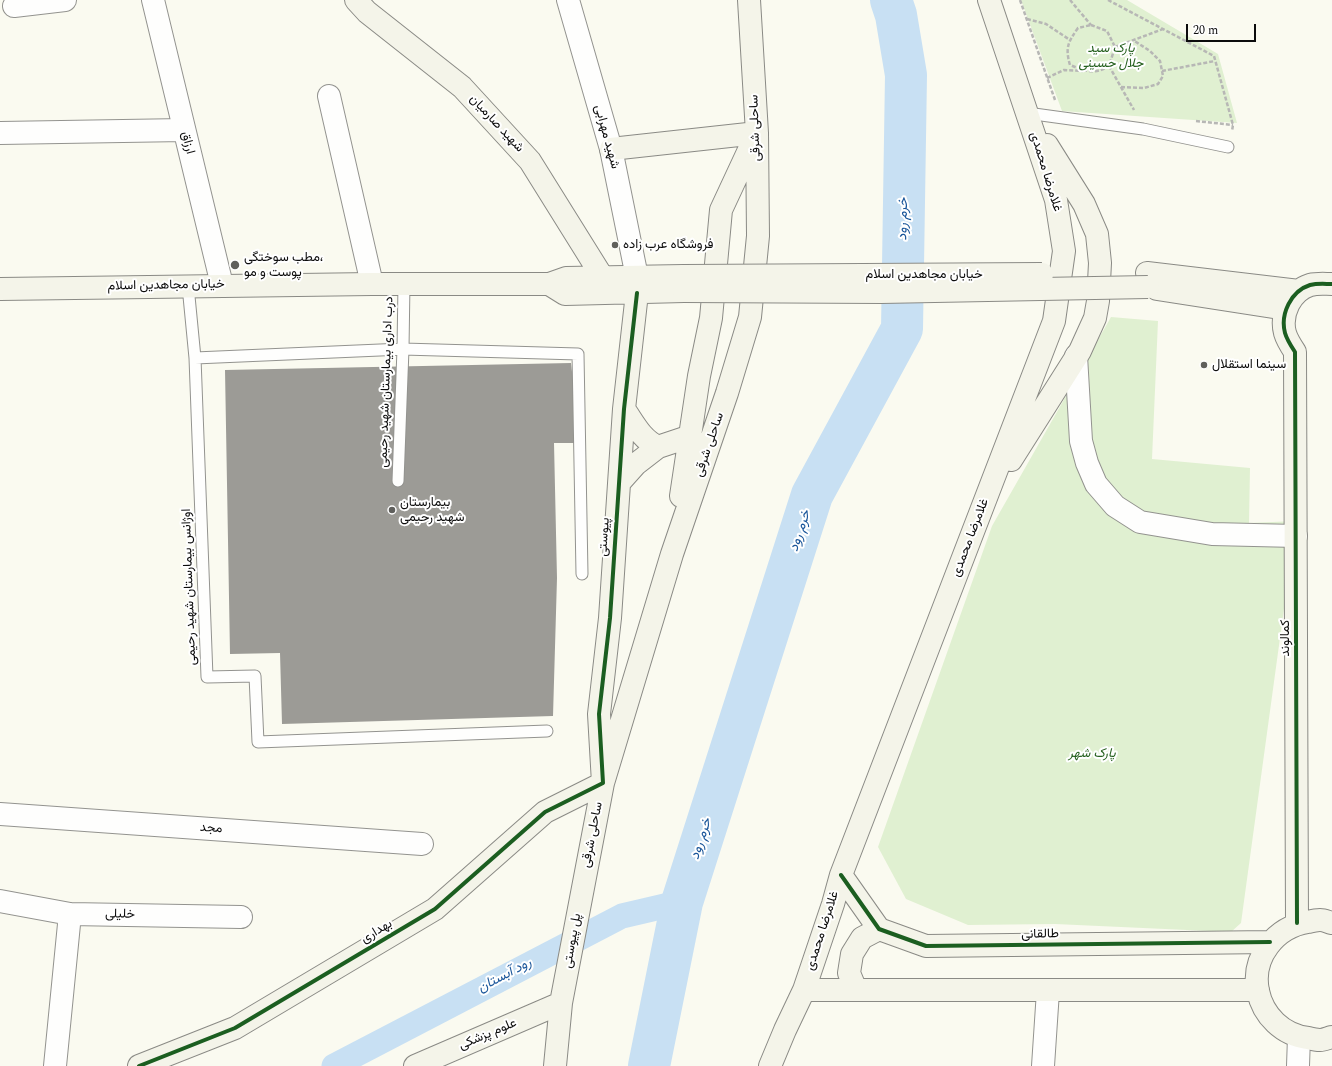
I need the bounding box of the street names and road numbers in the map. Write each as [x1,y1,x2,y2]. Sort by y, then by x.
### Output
street label: شهید صارمیان [465,92,527,156]
street label: ساحلی شرقی [747,94,765,162]
street label: شهید مهرابی [590,103,622,171]
street label: ارزاق [177,130,197,156]
street label: غلامرضا محمدی [1025,130,1065,214]
street label: خیابان مجاهدین اسلام [865,267,983,283]
street label: خیابان مجاهدین اسلام [107,277,225,295]
street label: درب اداری بيمارستان شهيد رحیمی [376,296,398,468]
street label: ساحلی شرقی [692,411,728,479]
street label: غلامرضا محمدی [949,497,993,579]
street label: اوژانس بیمارستان شهید رحیمی [179,508,201,666]
street label: پیوستی [596,517,614,557]
street label: کمالوند [1278,620,1294,656]
street label: ساحلی شرقی [579,801,607,869]
street label: مجد [199,820,223,838]
street label: غلامرضا محمدی [803,889,843,973]
street label: خلیلی [105,907,135,923]
street label: پل پیوستی [560,912,586,970]
street label: بهداری [358,917,396,947]
street label: طالقانی [1021,927,1059,943]
street label: علوم پزشکی [457,1016,519,1054]

